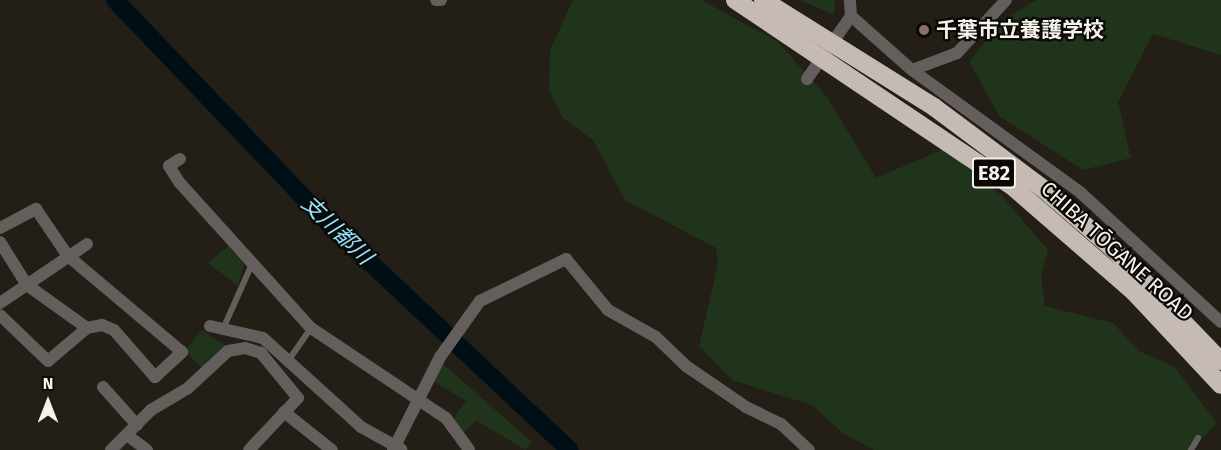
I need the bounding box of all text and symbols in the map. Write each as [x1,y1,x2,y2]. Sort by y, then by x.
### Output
place label: 千葉市立養護学校 [936,17,1104,43]
marker: 千葉市立養護学校 [917,23,931,37]
road number: E82 [972,156,1016,190]
street label: CHIBA TŌGANE ROAD [1036,176,1198,326]
water label: 支川都川 [296,190,378,270]
north arrow [18,372,78,432]
text: N [43,374,53,393]

